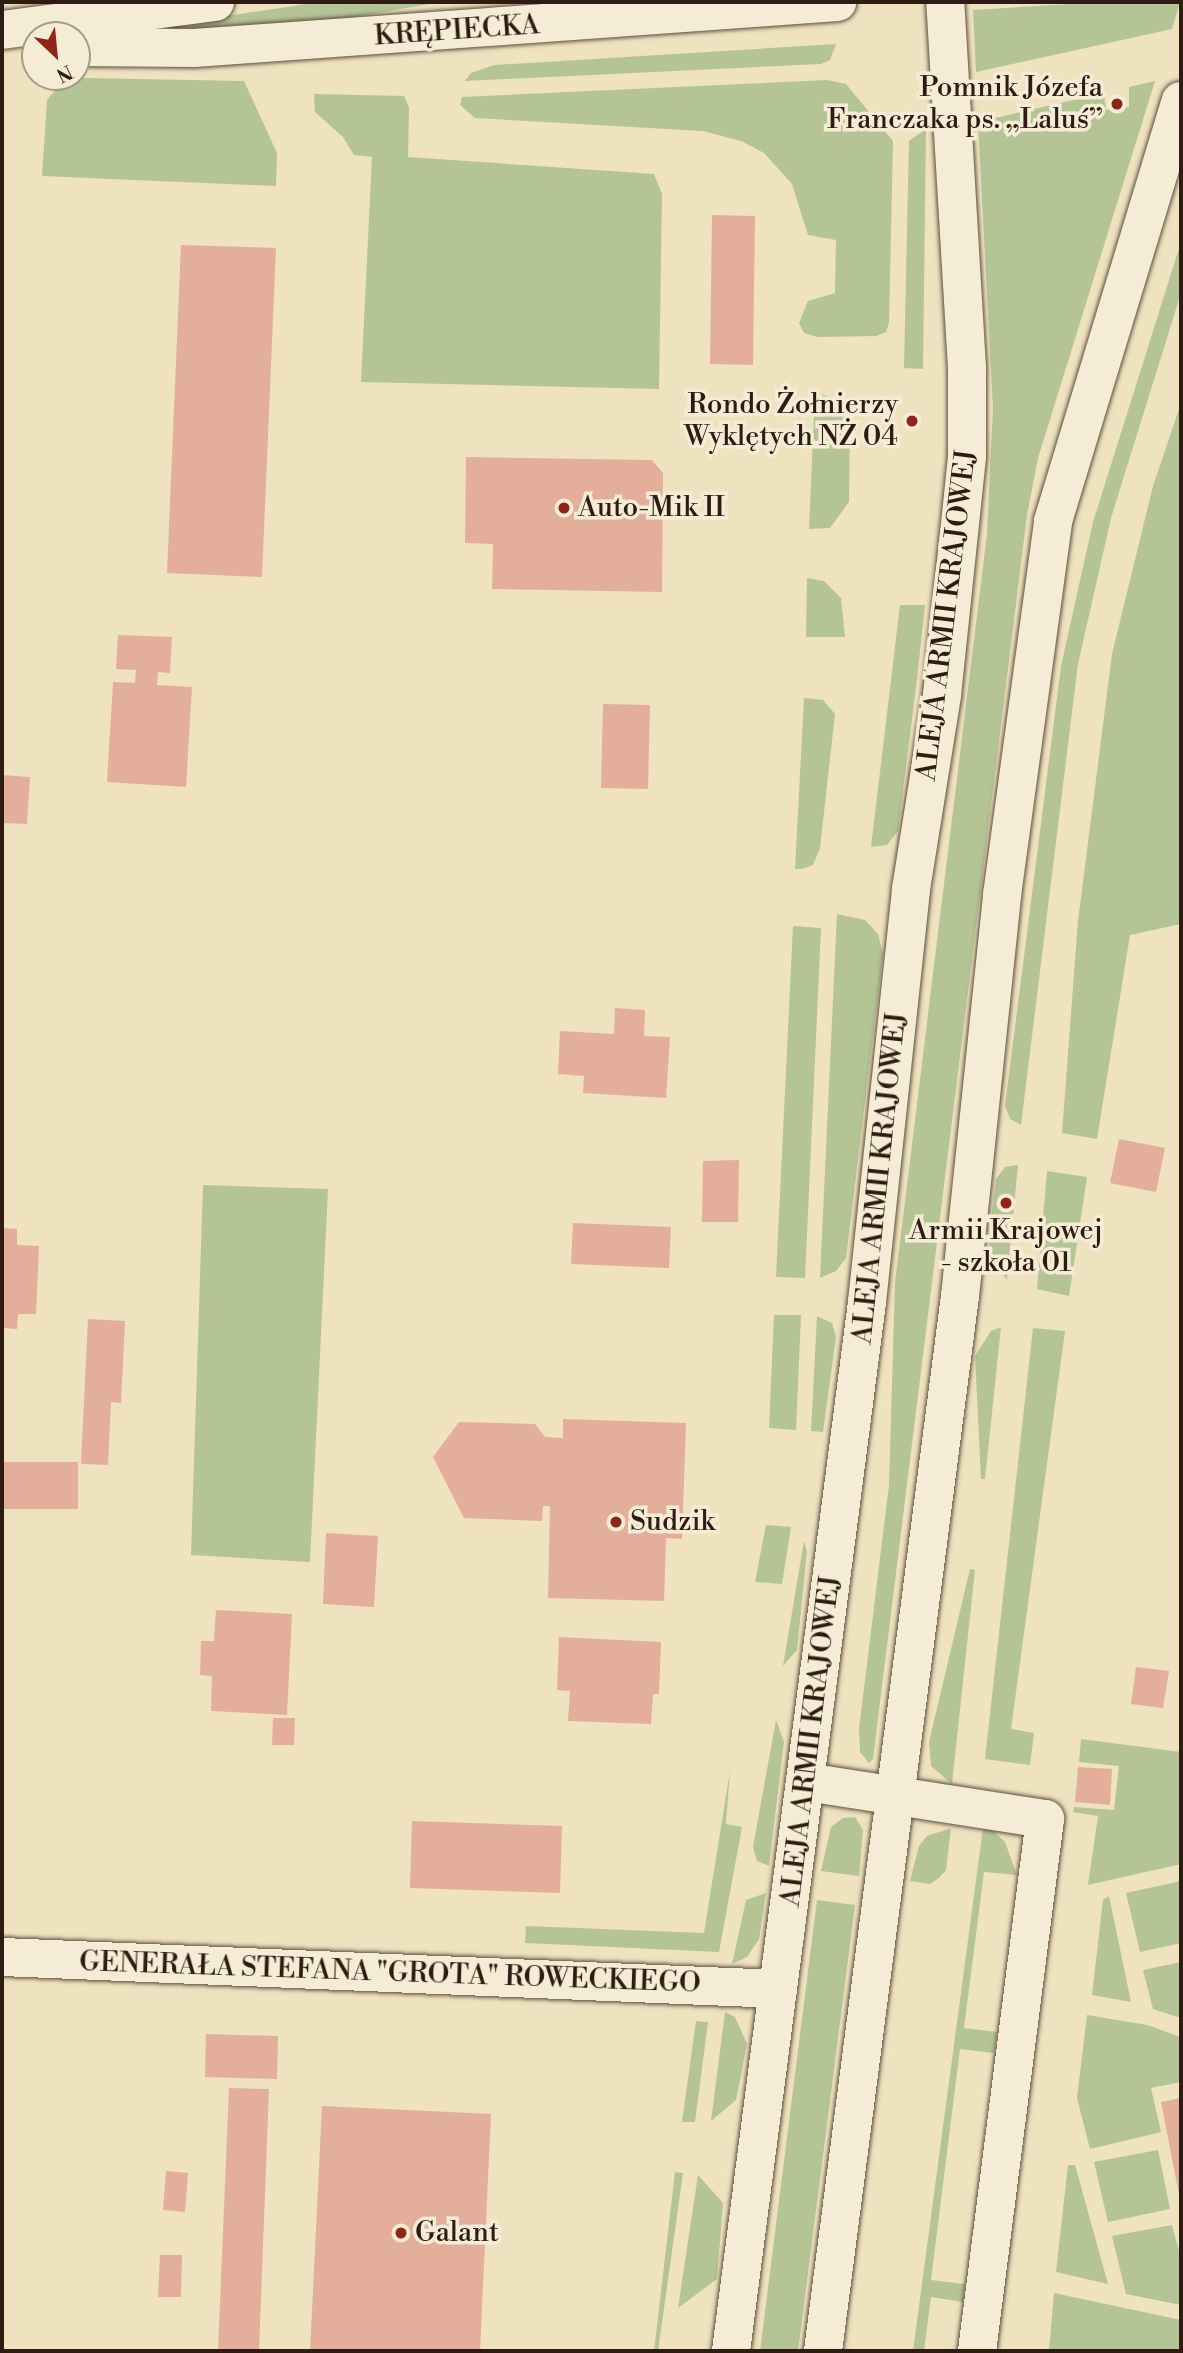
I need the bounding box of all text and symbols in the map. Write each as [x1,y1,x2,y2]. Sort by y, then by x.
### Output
street label: KRĘPIECKA [373,8,541,54]
north arrow [21,21,91,91]
text: N [52,59,76,87]
place label: Pomnik Józefa Franczaka ps. „Laluś” [827,71,1103,137]
marker: Pomnik Józefa Franczaka ps. „Laluś” [1109,96,1125,112]
place label: Rondo Żołnierzy Wyklętych NŻ 04 [684,388,898,454]
marker: Rondo Żołnierzy Wyklętych NŻ 04 [904,413,920,429]
street label: ALEJA ARMII KRAJOWEJ [910,447,984,783]
place label: Auto-Mik II [578,491,725,525]
marker: Auto-Mik II [556,500,572,516]
street label: ALEJA ARMII KRAJOWEJ [846,1010,914,1346]
marker: Armii Krajowej - szkoła 01 [998,1195,1014,1211]
place label: Armii Krajowej - szkoła 01 [909,1214,1103,1280]
place label: Sudzik [630,1505,715,1539]
marker: Sudzik [608,1514,624,1530]
street label: ALEJA ARMII KRAJOWEJ [774,1573,848,1909]
street label: GENERAŁA STEFANA "GROTA" ROWECKIEGO [79,1945,701,2001]
place label: Galant [415,2216,499,2250]
marker: Galant [393,2225,409,2241]

